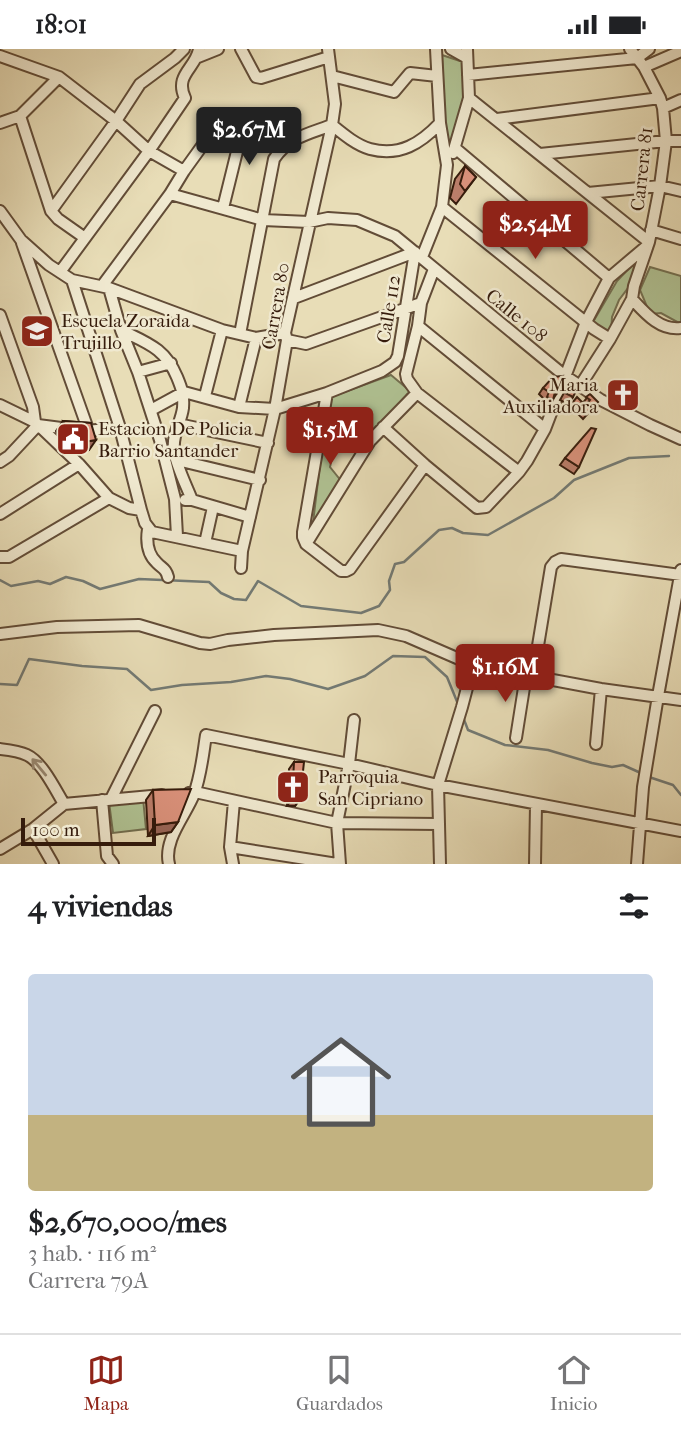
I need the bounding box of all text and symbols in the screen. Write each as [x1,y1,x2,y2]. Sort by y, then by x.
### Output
text: 18:01 [35,9,87,40]
pin: $2.67M [192,107,306,167]
text: $2.67M [212,116,286,143]
street label: Carrera 81 [627,126,657,212]
pin: $2.54M [478,201,592,261]
text: $2.54M [499,210,571,237]
street label: Carrera 80 [258,261,294,351]
street label: Calle 112 [373,273,405,345]
street label: Calle 108 [481,285,551,347]
place label: Escuela Zoraida Trujillo [61,310,190,354]
school or university icon: Escuela Zoraida Trujillo [18,312,56,350]
place label: Maria Auxiliadora [502,374,598,418]
church icon: Maria Auxiliadora [604,376,642,414]
pin: $1.5M [281,407,379,467]
text: $1.5M [302,416,358,443]
place label: Estacion De Policia Barrio Santander [98,418,253,462]
public building icon: Estacion De Policia Barrio Santander [54,420,92,458]
pin: $1.16M [448,645,562,704]
text: $1.16M [472,653,538,680]
one-way arrow [31,758,47,776]
place label: Parroquia San Cipriano [318,766,424,810]
church icon: Parroquia San Cipriano [274,768,312,806]
scale bar [21,815,156,847]
text: 100 m [32,819,80,841]
icon: filters [615,887,653,925]
text: 4 viviendas [28,889,173,924]
icon: home [278,1019,404,1145]
text: $2,670,000/mes [28,1205,227,1240]
text: 3 hab. · 116 m² [28,1240,156,1267]
text: Carrera 79A [28,1267,148,1294]
tab: Mapa [84,1351,129,1415]
tab: Guardados [296,1351,383,1415]
tab: Inicio [550,1351,597,1415]

